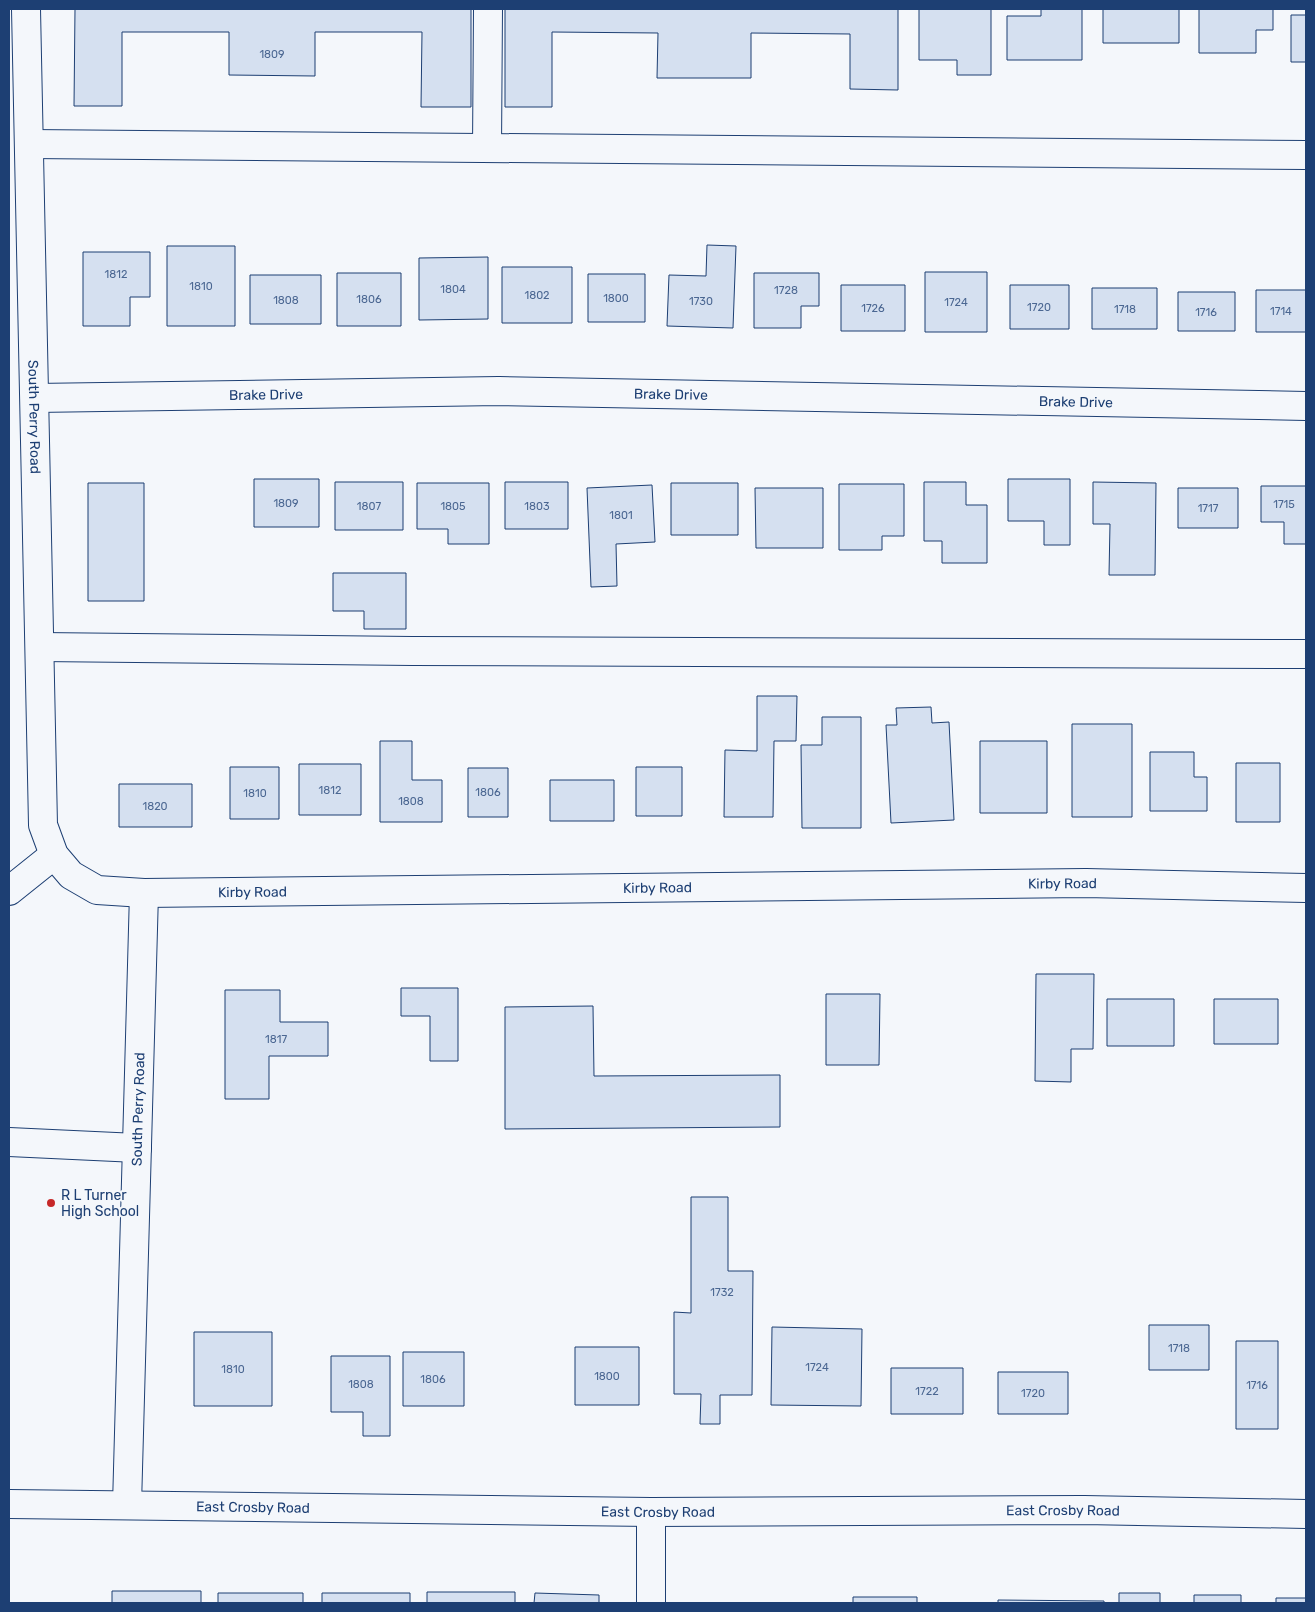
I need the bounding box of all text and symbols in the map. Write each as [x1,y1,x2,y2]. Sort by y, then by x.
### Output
house number: 1809 [259,48,285,61]
house number: 1812 [105,268,127,281]
house number: 1810 [189,280,213,293]
house number: 1804 [440,283,466,296]
house number: 1728 [774,284,798,297]
house number: 1802 [524,289,550,302]
house number: 1800 [603,292,629,305]
house number: 1806 [356,293,382,306]
house number: 1808 [273,294,299,307]
house number: 1730 [689,295,713,308]
house number: 1724 [944,296,968,309]
house number: 1720 [1027,301,1051,314]
house number: 1726 [861,302,885,315]
house number: 1718 [1114,303,1136,316]
house number: 1714 [1270,305,1292,318]
house number: 1716 [1195,306,1217,319]
street label: South Perry Road [24,360,44,474]
street label: Brake Drive [229,386,303,404]
street label: Brake Drive [634,386,708,404]
street label: Brake Drive [1039,393,1113,411]
house number: 1809 [273,497,299,510]
house number: 1715 [1273,498,1295,511]
house number: 1807 [357,500,382,513]
house number: 1805 [440,500,466,513]
house number: 1803 [524,500,550,513]
house number: 1717 [1198,502,1219,515]
house number: 1801 [609,509,633,522]
house number: 1812 [319,784,341,797]
house number: 1806 [475,786,501,799]
house number: 1810 [243,787,267,800]
house number: 1808 [398,795,424,808]
house number: 1820 [142,800,168,813]
street label: Kirby Road [1028,875,1097,893]
street label: Kirby Road [623,879,692,897]
street label: Kirby Road [218,883,287,901]
house number: 1817 [265,1033,287,1046]
street label: South Perry Road [128,1052,149,1166]
place label: R L Turner High School [61,1187,139,1220]
marker: R L Turner High School [45,1197,57,1209]
house number: 1732 [710,1286,734,1299]
house number: 1718 [1168,1342,1190,1355]
house number: 1724 [805,1361,829,1374]
house number: 1810 [221,1363,245,1376]
house number: 1800 [594,1370,620,1383]
house number: 1806 [420,1373,446,1386]
house number: 1808 [348,1378,374,1391]
house number: 1716 [1246,1379,1268,1392]
house number: 1722 [915,1385,939,1398]
house number: 1720 [1021,1387,1045,1400]
street label: East Crosby Road [196,1498,310,1517]
street label: East Crosby Road [1006,1502,1120,1520]
street label: East Crosby Road [601,1503,715,1521]

